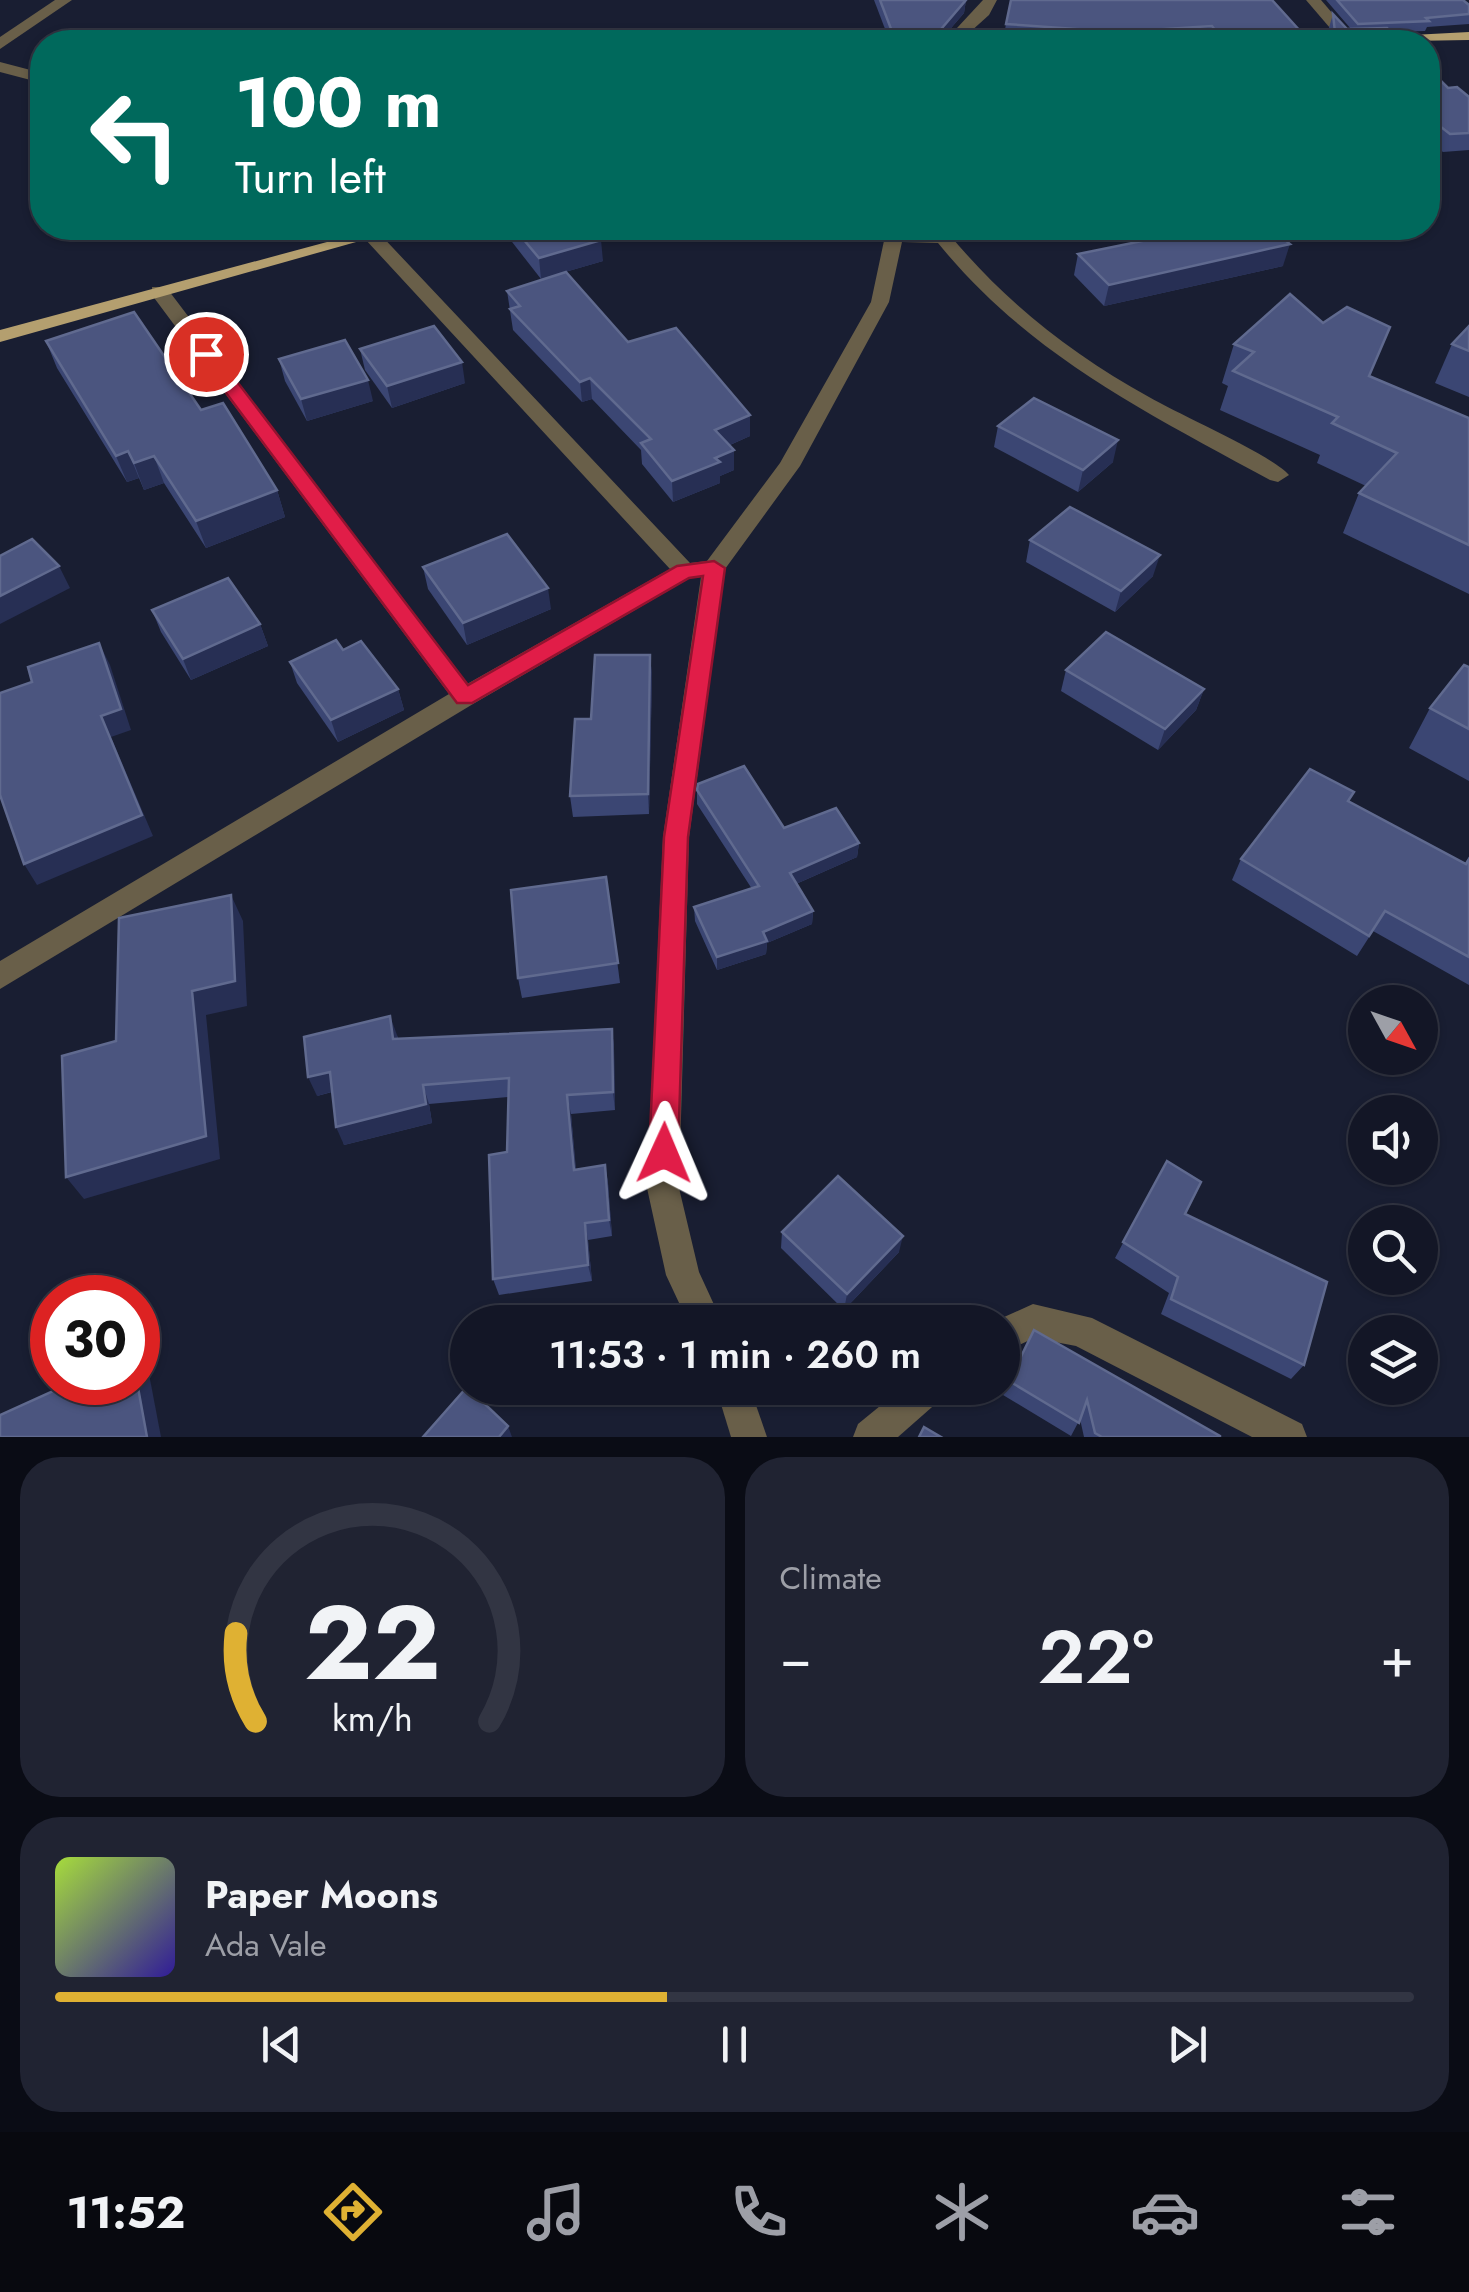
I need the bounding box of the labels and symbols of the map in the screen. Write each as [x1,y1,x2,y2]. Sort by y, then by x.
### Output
pin [164,312,249,397]
north arrow [1348,985,1438,1075]
position arrow [612,1101,716,1205]
speed limit sign: 30 [30,1275,160,1405]

